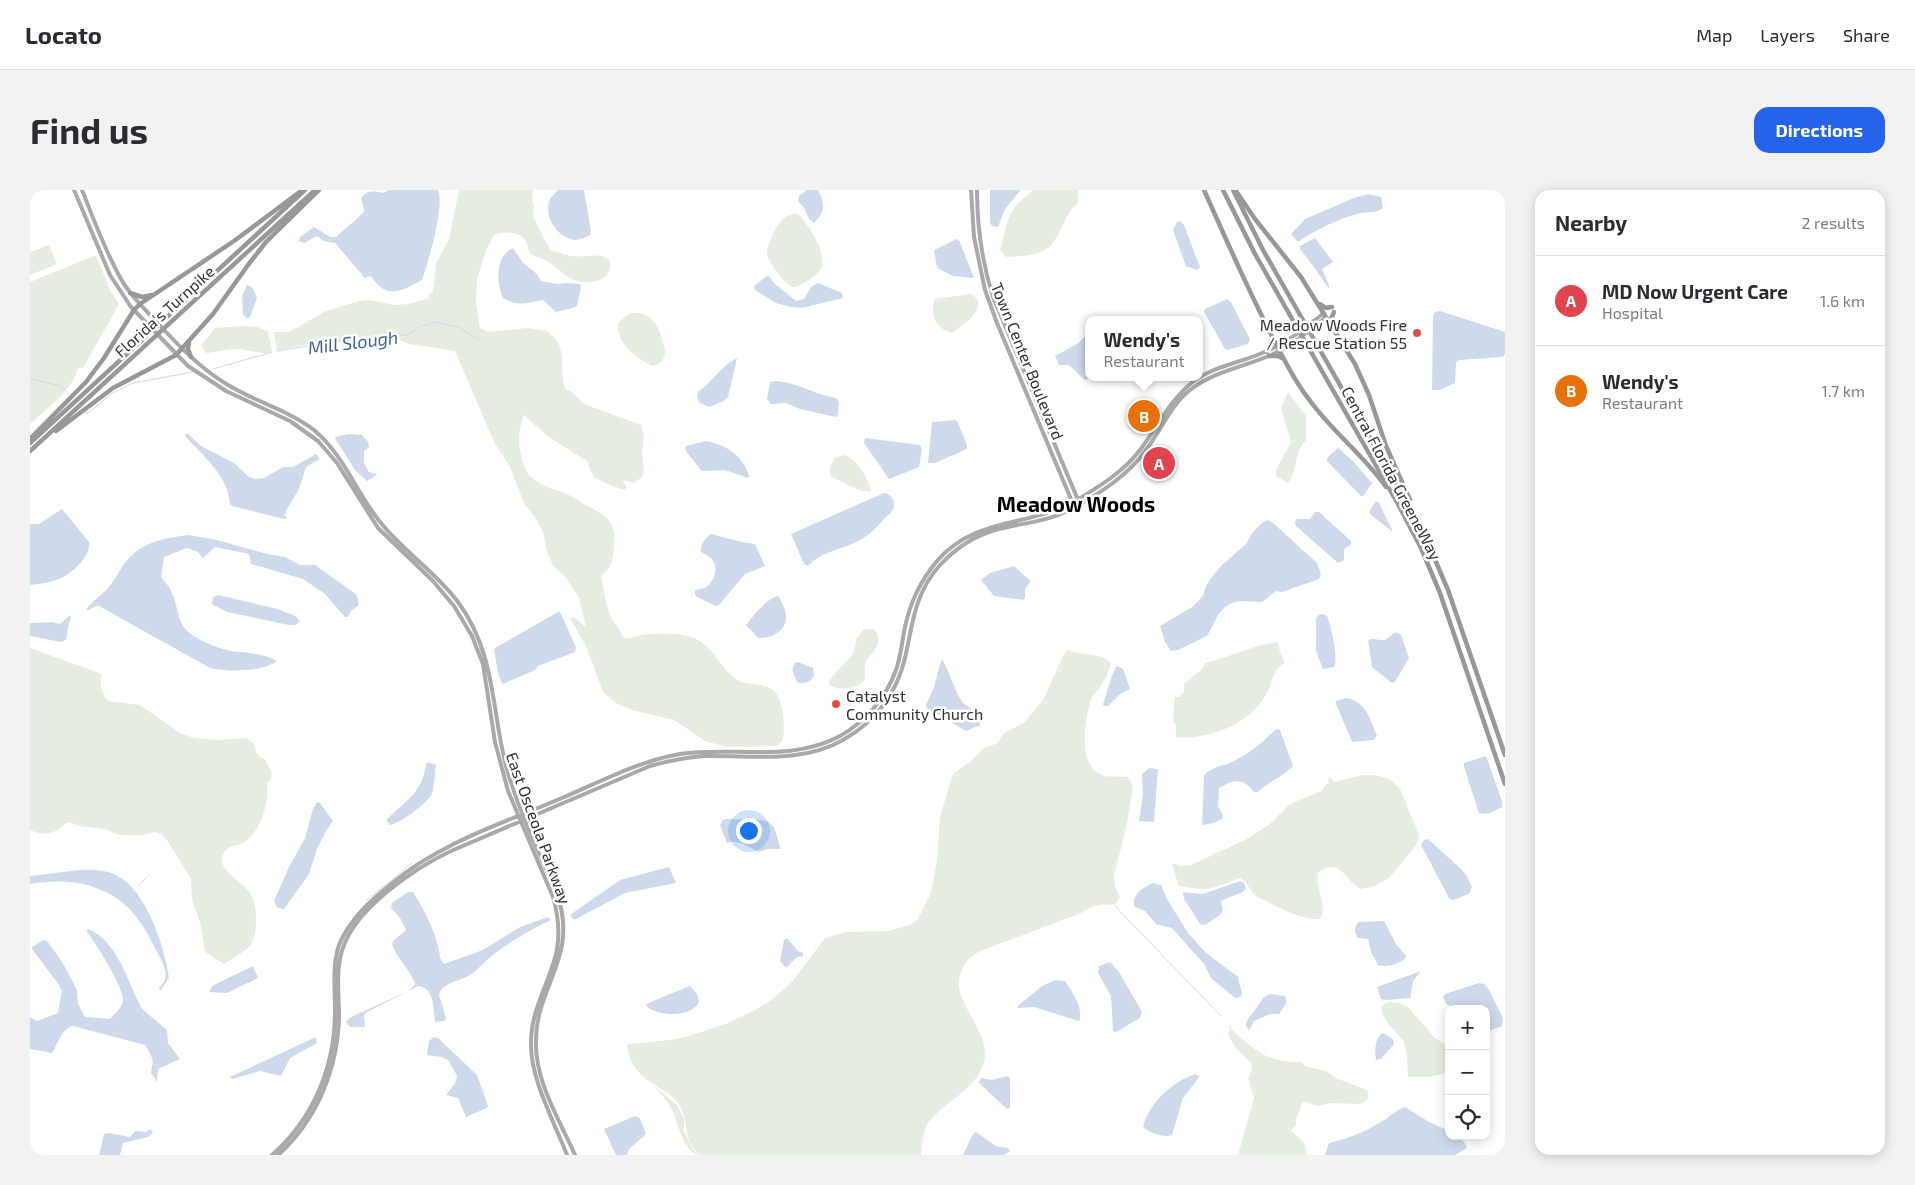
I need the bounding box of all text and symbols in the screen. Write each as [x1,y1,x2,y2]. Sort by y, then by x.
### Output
text: Locato [25,20,102,49]
text: Map [1696,24,1732,46]
text: Layers [1760,24,1815,46]
text: Share [1843,24,1890,46]
button: Directions [1754,107,1885,153]
text: Find us [30,109,148,151]
text: Nearby [1555,210,1627,235]
text: 2 results [1802,213,1865,232]
street label: Florida's Turnpike [110,261,218,361]
street label: Town Center Boulevard [988,280,1068,442]
text: MD Now Urgent Care [1602,280,1788,303]
text: A [1566,291,1576,310]
text: 1.6 km [1820,291,1865,310]
text: Hospital [1602,303,1663,322]
place label: Meadow Woods Fire / Rescue Station 55 [1260,315,1407,352]
popup [1085,316,1203,381]
water label: Mill Slough [307,326,399,358]
marker: Meadow Woods Fire / Rescue Station 55 [1411,327,1423,339]
text: Wendy's [1103,328,1180,351]
text: Restaurant [1103,351,1185,370]
text: Wendy's [1602,370,1679,393]
text: B [1566,381,1576,400]
text: 1.7 km [1822,381,1865,400]
street label: Central Florida GreeneWay [1338,383,1446,564]
text: Restaurant [1602,393,1683,412]
pin: B [1128,397,1160,435]
pin: A [1143,444,1175,482]
district label: Meadow Woods [997,491,1155,516]
place label: Catalyst Community Church [846,686,983,723]
marker: Catalyst Community Church [830,698,842,710]
street label: East Osceola Parkway [503,750,575,907]
your location [736,818,762,844]
map controls [1445,1005,1490,1140]
button: + [1445,1005,1490,1050]
button: − [1445,1050,1490,1095]
button: locate [1445,1095,1490,1140]

